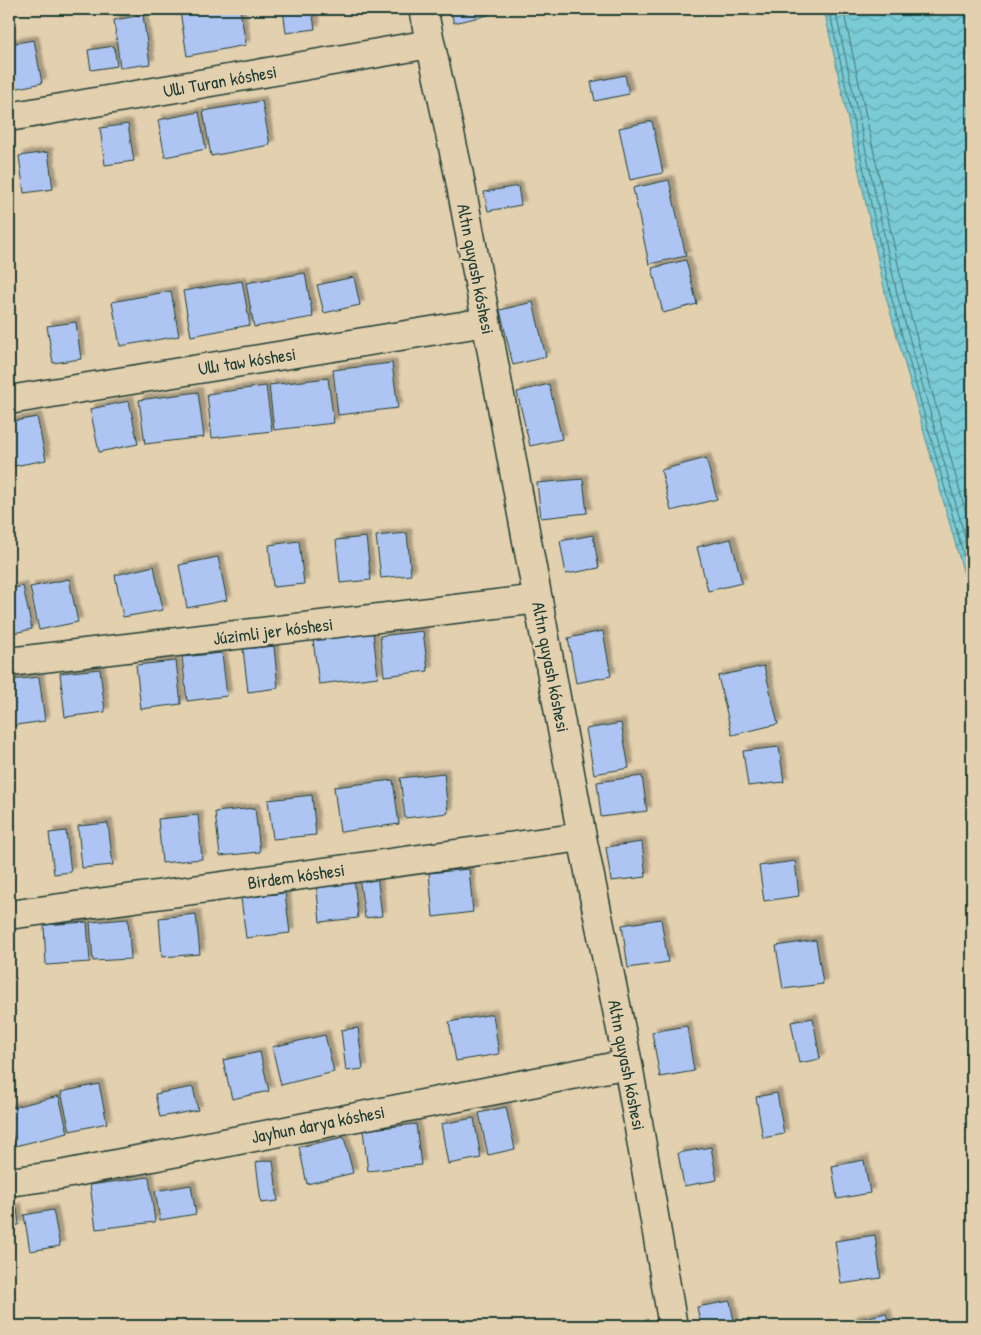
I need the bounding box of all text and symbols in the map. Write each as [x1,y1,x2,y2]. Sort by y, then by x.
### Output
street label: Ullı Turan kóshesi [161,59,279,103]
street label: Altın quyash kóshesi [451,202,501,336]
street label: Ullı taw kóshesi [196,341,298,381]
street label: Altın quyash kóshesi [526,600,576,734]
street label: Júzimli jer kóshesi [212,611,334,651]
street label: Birdem kóshesi [246,857,346,895]
street label: Altın quyash kóshesi [602,998,652,1132]
street label: Jayhun darya kóshesi [249,1099,387,1149]

